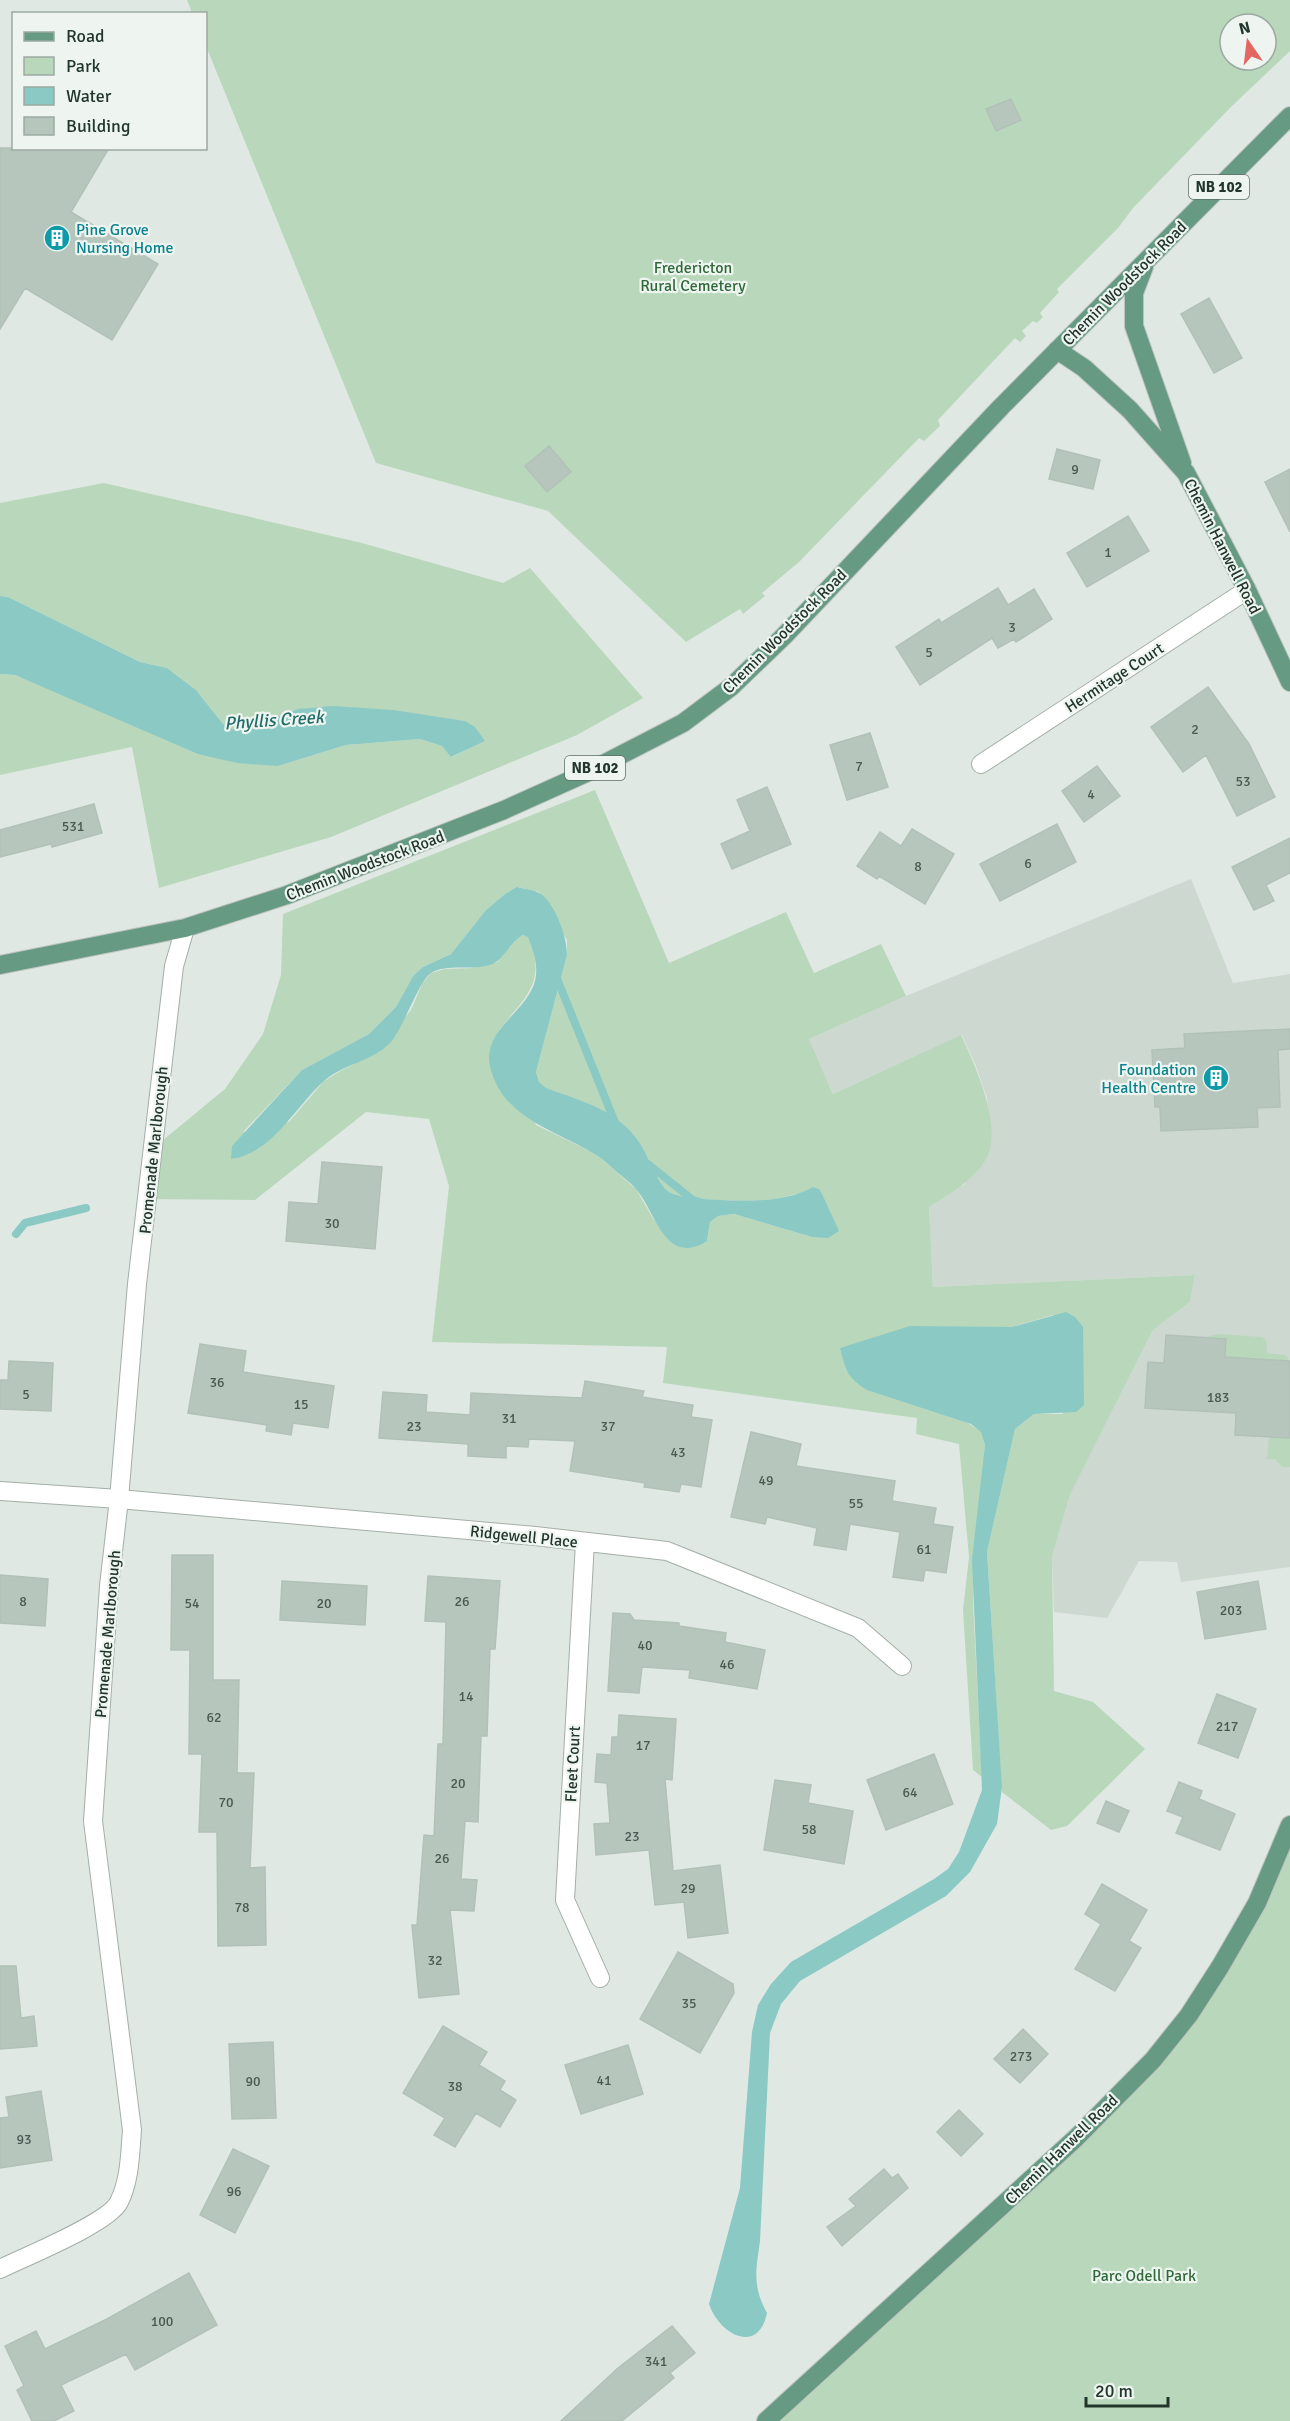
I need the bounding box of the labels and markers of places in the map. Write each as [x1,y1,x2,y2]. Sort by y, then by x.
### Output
place label: Pine Grove Nursing Home [76,220,173,258]
building icon: Pine Grove Nursing Home [42,223,72,253]
place label: Foundation Health Centre [1101,1060,1196,1098]
building icon: Foundation Health Centre [1201,1063,1231,1093]

